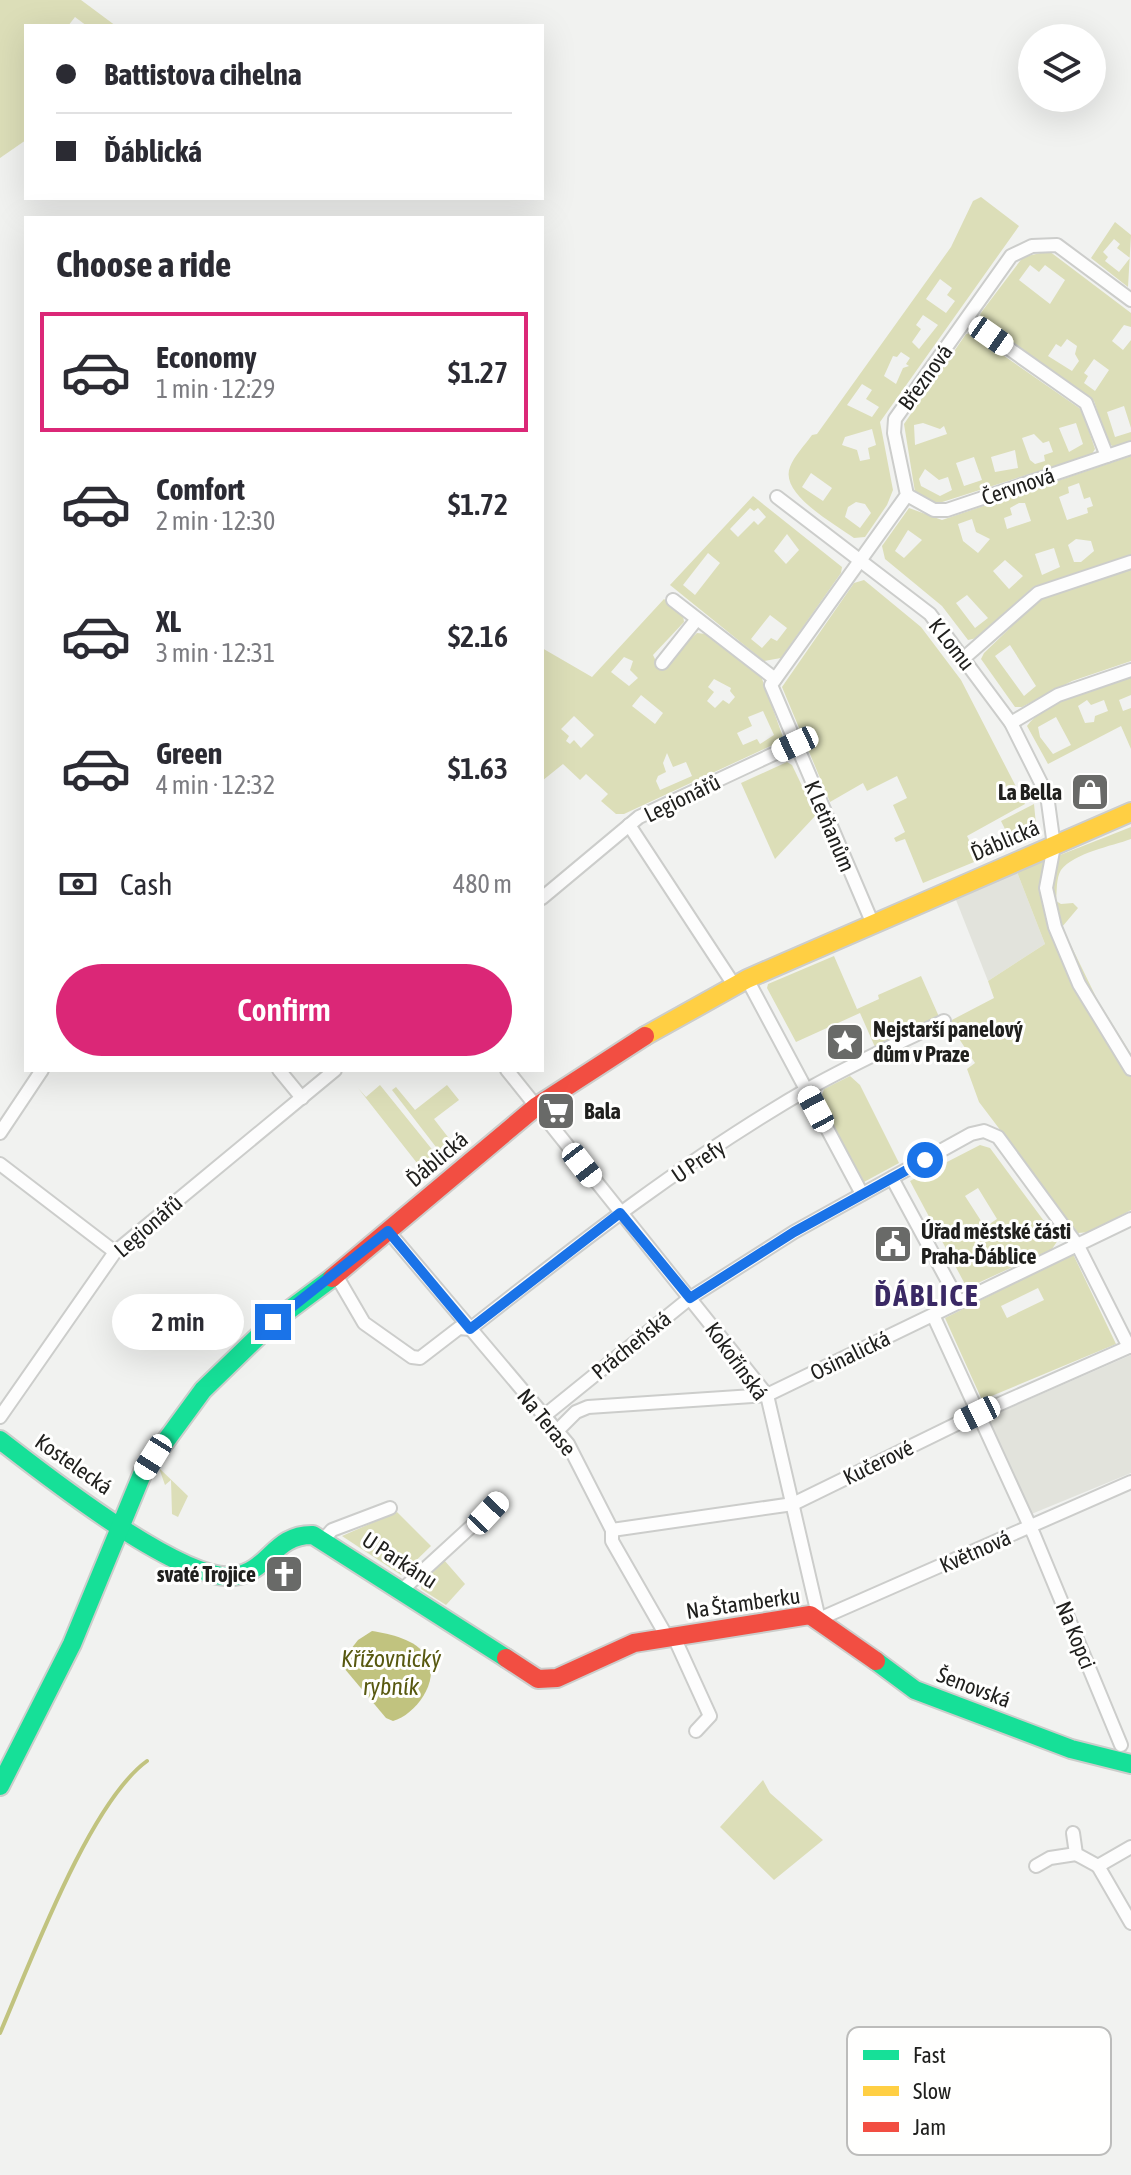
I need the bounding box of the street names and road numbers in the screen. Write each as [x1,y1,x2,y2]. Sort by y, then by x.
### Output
street label: Březnová [893,339,957,415]
street label: Červnová [978,461,1058,511]
street label: K Lomu [924,613,980,675]
street label: Legionářů [640,768,724,828]
street label: K Letňanům [799,776,861,876]
street label: Ďáblická [967,814,1043,866]
street label: Ďáblická [401,1126,473,1192]
street label: U Prefy [667,1134,729,1188]
street label: Legionářů [109,1189,187,1263]
street label: Prácheňská [586,1305,676,1385]
street label: Kokořínská [700,1317,774,1405]
street label: Osinalická [806,1325,894,1385]
street label: Na Terase [512,1383,582,1461]
street label: Kostelecká [30,1428,118,1500]
street label: Kučerové [839,1434,917,1490]
street label: Květnová [935,1524,1015,1578]
street label: U Parkánu [358,1526,442,1594]
street label: Na Štamberku [684,1582,802,1624]
street label: Na Kopci [1051,1597,1101,1673]
street label: Šenovská [934,1661,1014,1713]

